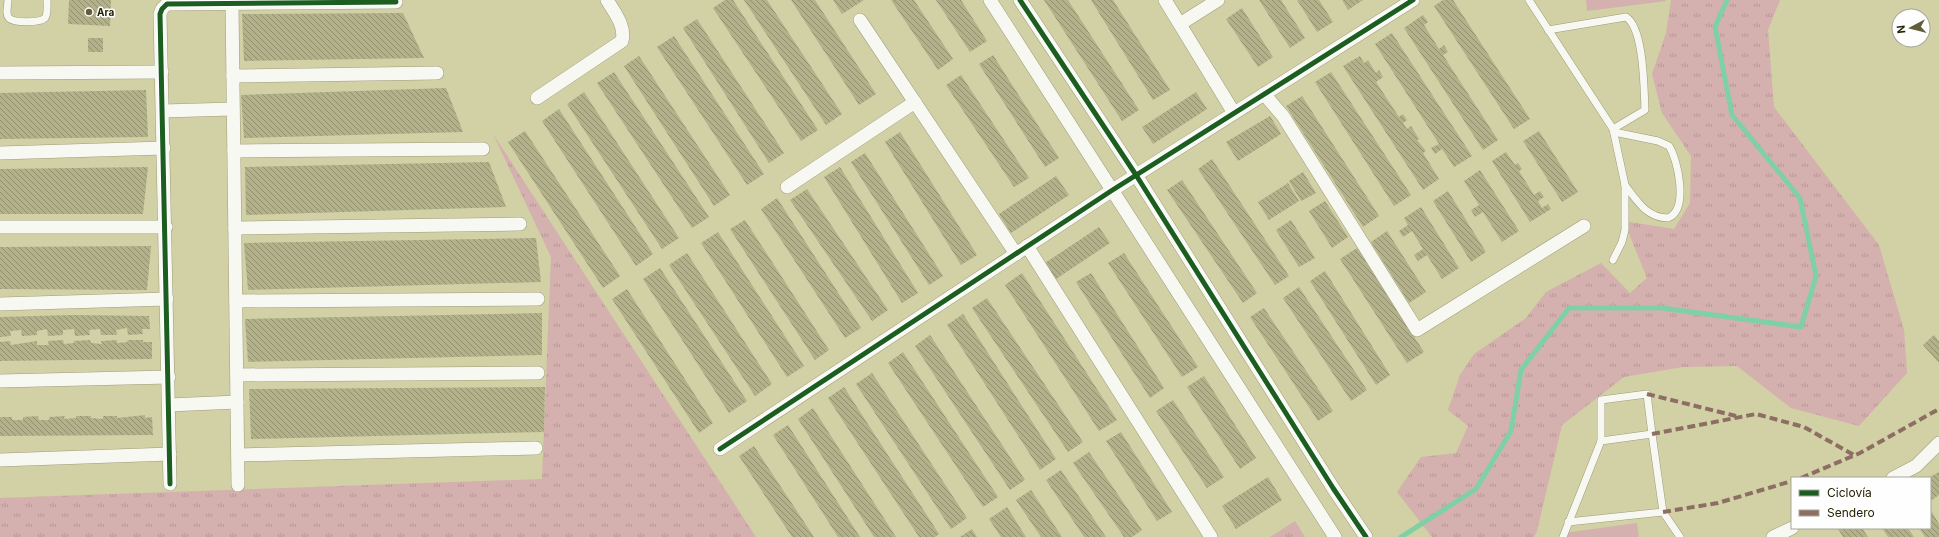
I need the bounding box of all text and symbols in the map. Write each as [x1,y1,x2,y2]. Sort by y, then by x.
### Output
place label: Ara [97,6,114,18]
marker: Ara [84,7,94,17]
north arrow [1891,8,1931,48]
text: N [1894,24,1909,34]
legend [1791,477,1931,529]
text: Ciclovía [1827,485,1872,500]
text: Sendero [1827,505,1875,520]

